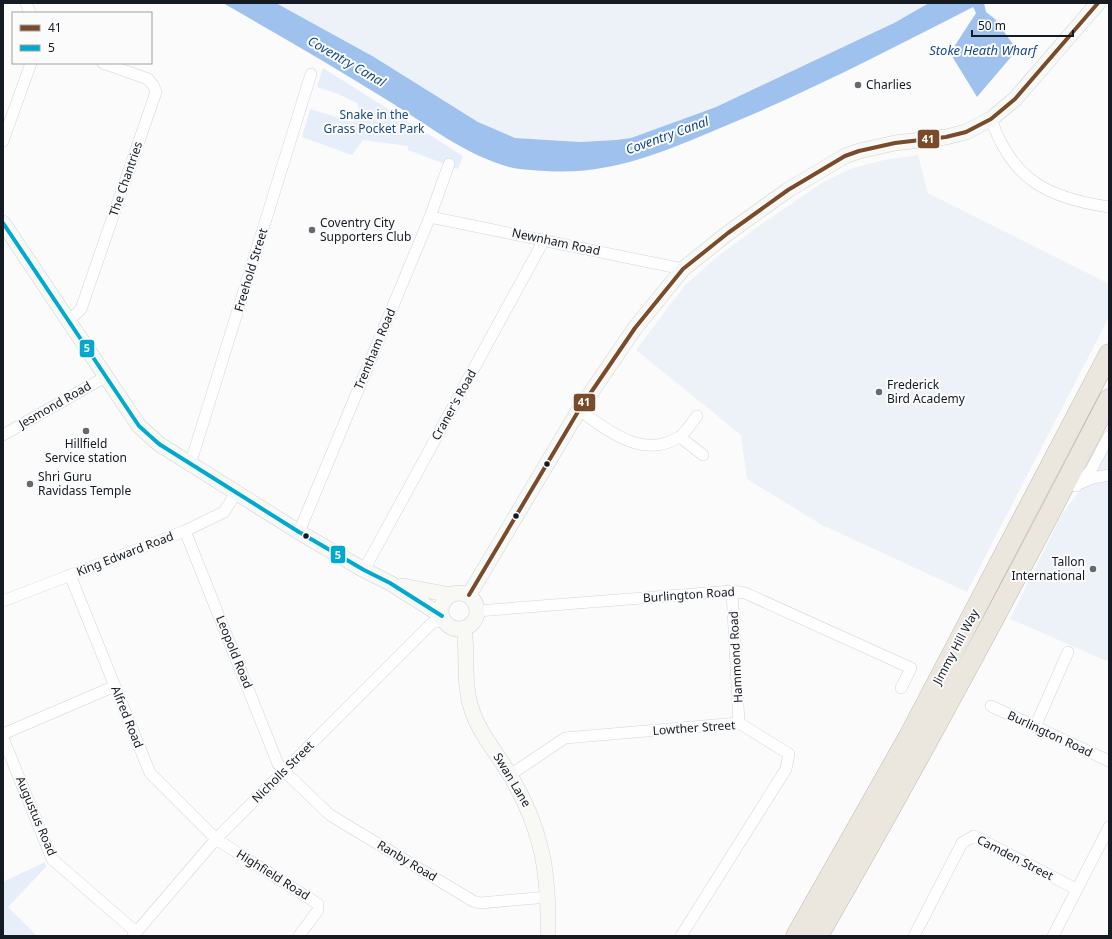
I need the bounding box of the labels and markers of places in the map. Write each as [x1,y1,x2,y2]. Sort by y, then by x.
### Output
place label: Charlies [866,76,912,93]
marker: Charlies [853,80,863,90]
place label: Coventry City Supporters Club [320,214,411,245]
marker: Coventry City Supporters Club [307,225,317,235]
place label: Frederick Bird Academy [887,376,966,407]
marker: Frederick Bird Academy [874,387,884,397]
marker: Hillfield Service station [81,426,91,436]
place label: Hillfield Service station [45,435,127,466]
unlabelled marker [542,459,552,469]
place label: Shri Guru Ravidass Temple [38,468,131,499]
marker: Shri Guru Ravidass Temple [25,479,35,489]
unlabelled marker [511,511,521,521]
unlabelled marker [301,531,311,541]
place label: Tallon International [1011,553,1085,584]
marker: Tallon International [1088,564,1098,574]

